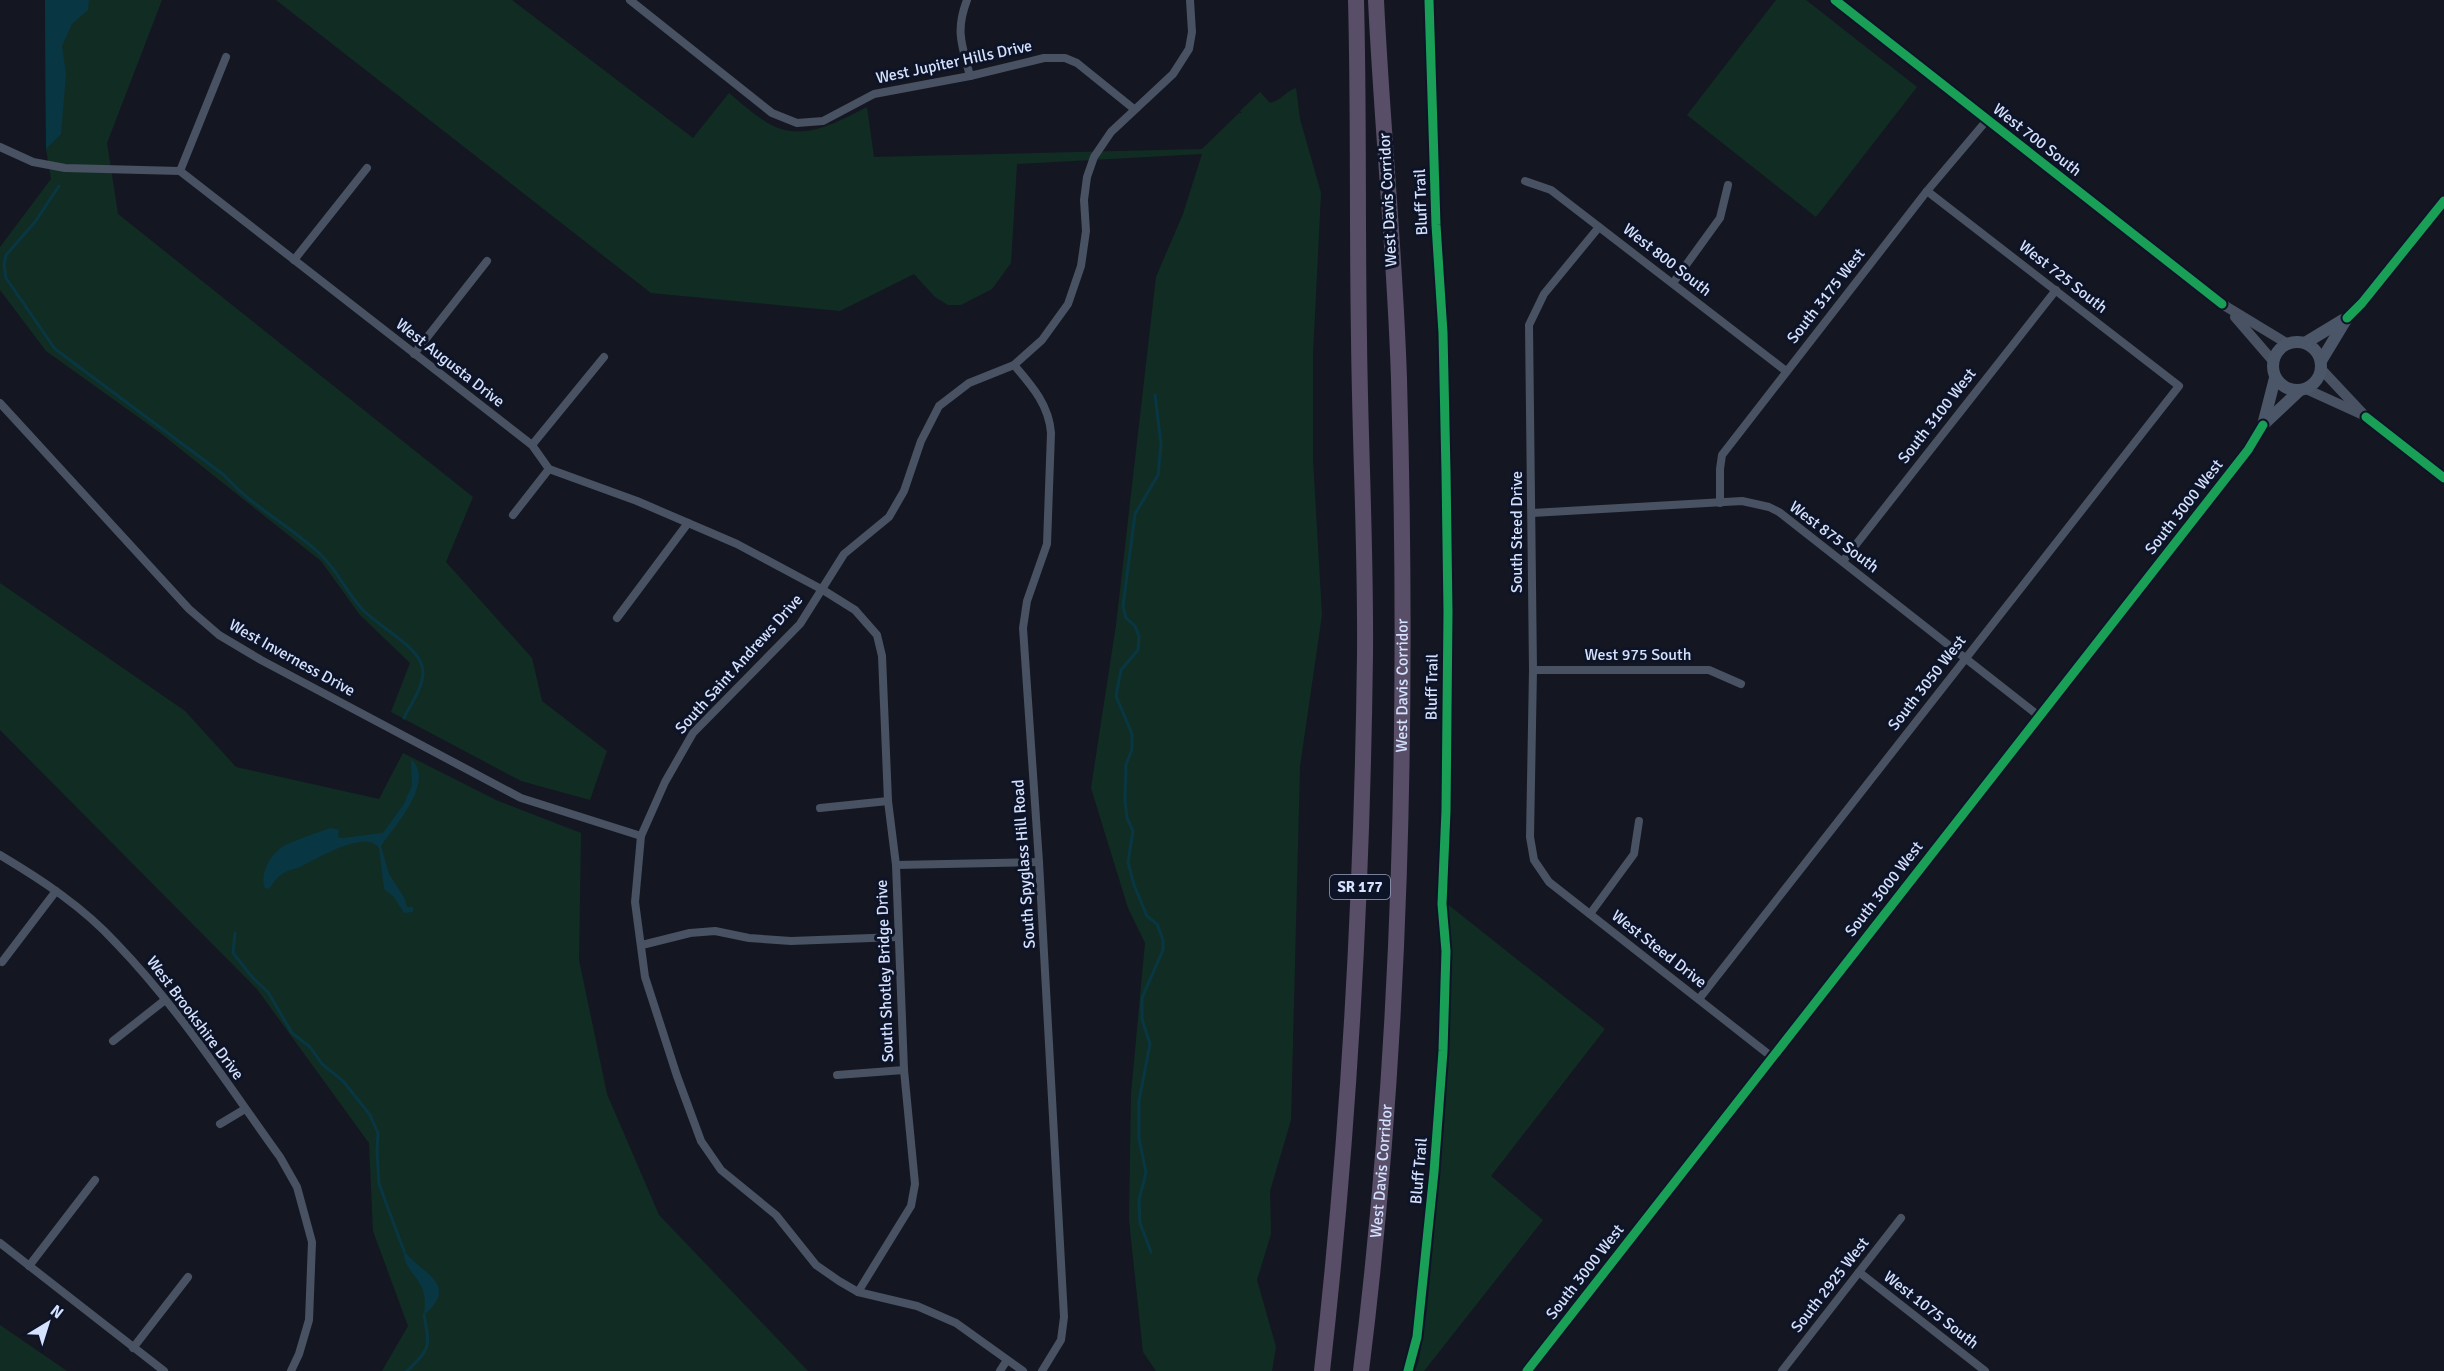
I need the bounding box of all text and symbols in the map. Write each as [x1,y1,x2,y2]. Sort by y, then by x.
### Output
street label: West Jupiter Hills Drive [874,36,1034,88]
street label: West 700 South [1989,99,2085,181]
street label: West Davis Corridor [1375,132,1401,267]
street label: Bluff Trail [1410,168,1432,236]
street label: West 800 South [1619,219,1715,301]
street label: West 725 South [2015,236,2111,318]
street label: South 3175 West [1783,244,1870,348]
street label: West Augusta Drive [392,314,508,412]
street label: South 3100 West [1894,364,1981,468]
street label: South 3000 West [2141,455,2228,559]
street label: South Steed Drive [1507,471,1527,593]
street label: West 875 South [1785,497,1883,577]
street label: South Saint Andrews Drive [671,590,807,738]
street label: West Inverness Drive [225,615,359,701]
street label: West Davis Corridor [1392,618,1413,753]
street label: South 3050 West [1884,631,1971,735]
street label: West 975 South [1585,645,1691,665]
street label: Bluff Trail [1421,653,1443,721]
street label: South Spyglass Hill Road [1008,779,1040,949]
street label: South 3000 West [1841,837,1928,941]
road number: SR 177 [1330,875,1390,899]
street label: South Shotley Bridge Drive [872,879,898,1063]
street label: West Steed Drive [1607,906,1711,992]
street label: West Brookshire Drive [142,952,248,1084]
street label: West Davis Corridor [1366,1103,1397,1239]
street label: Bluff Trail [1406,1137,1432,1205]
street label: South 3000 West [1542,1220,1629,1324]
street label: South 2925 West [1787,1233,1874,1337]
street label: West 1075 South [1879,1267,1983,1353]
north arrow [18,1293,78,1353]
text: N [46,1301,67,1323]

